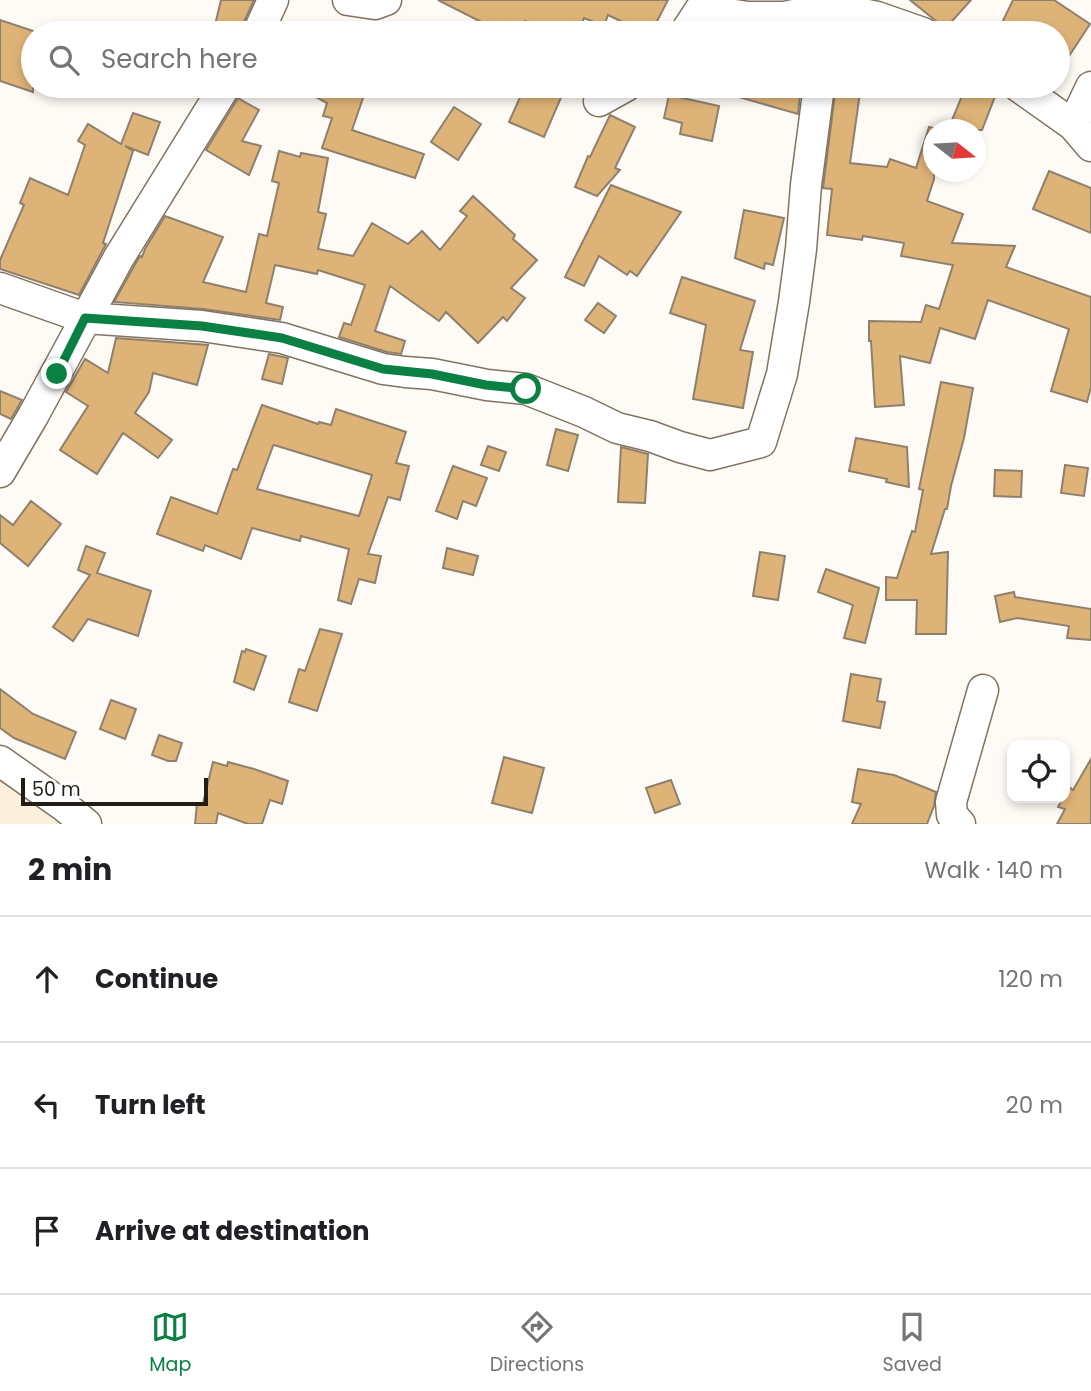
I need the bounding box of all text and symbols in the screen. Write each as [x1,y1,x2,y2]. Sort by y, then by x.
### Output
search box [21,21,1070,98]
icon: search [45,41,83,79]
text: Search here [101,41,258,77]
north arrow [923,119,986,182]
route end [41,358,72,389]
route start [510,373,541,404]
map controls [1007,740,1070,803]
button: locate [1007,740,1070,803]
scale bar [21,775,208,807]
text: 50 m [32,776,81,803]
text: 2 min [28,848,112,891]
text: Walk · 140 m [924,854,1063,886]
icon: ahead [28,960,66,998]
text: Continue [95,961,218,997]
text: 120 m [998,963,1063,995]
icon: left [28,1086,66,1124]
text: Turn left [95,1087,206,1123]
text: 20 m [1005,1089,1063,1121]
icon: arrive [28,1212,66,1250]
text: Arrive at destination [95,1213,370,1249]
tab: Map [149,1308,191,1379]
tab: Directions [490,1308,584,1379]
tab: Saved [883,1308,942,1379]

